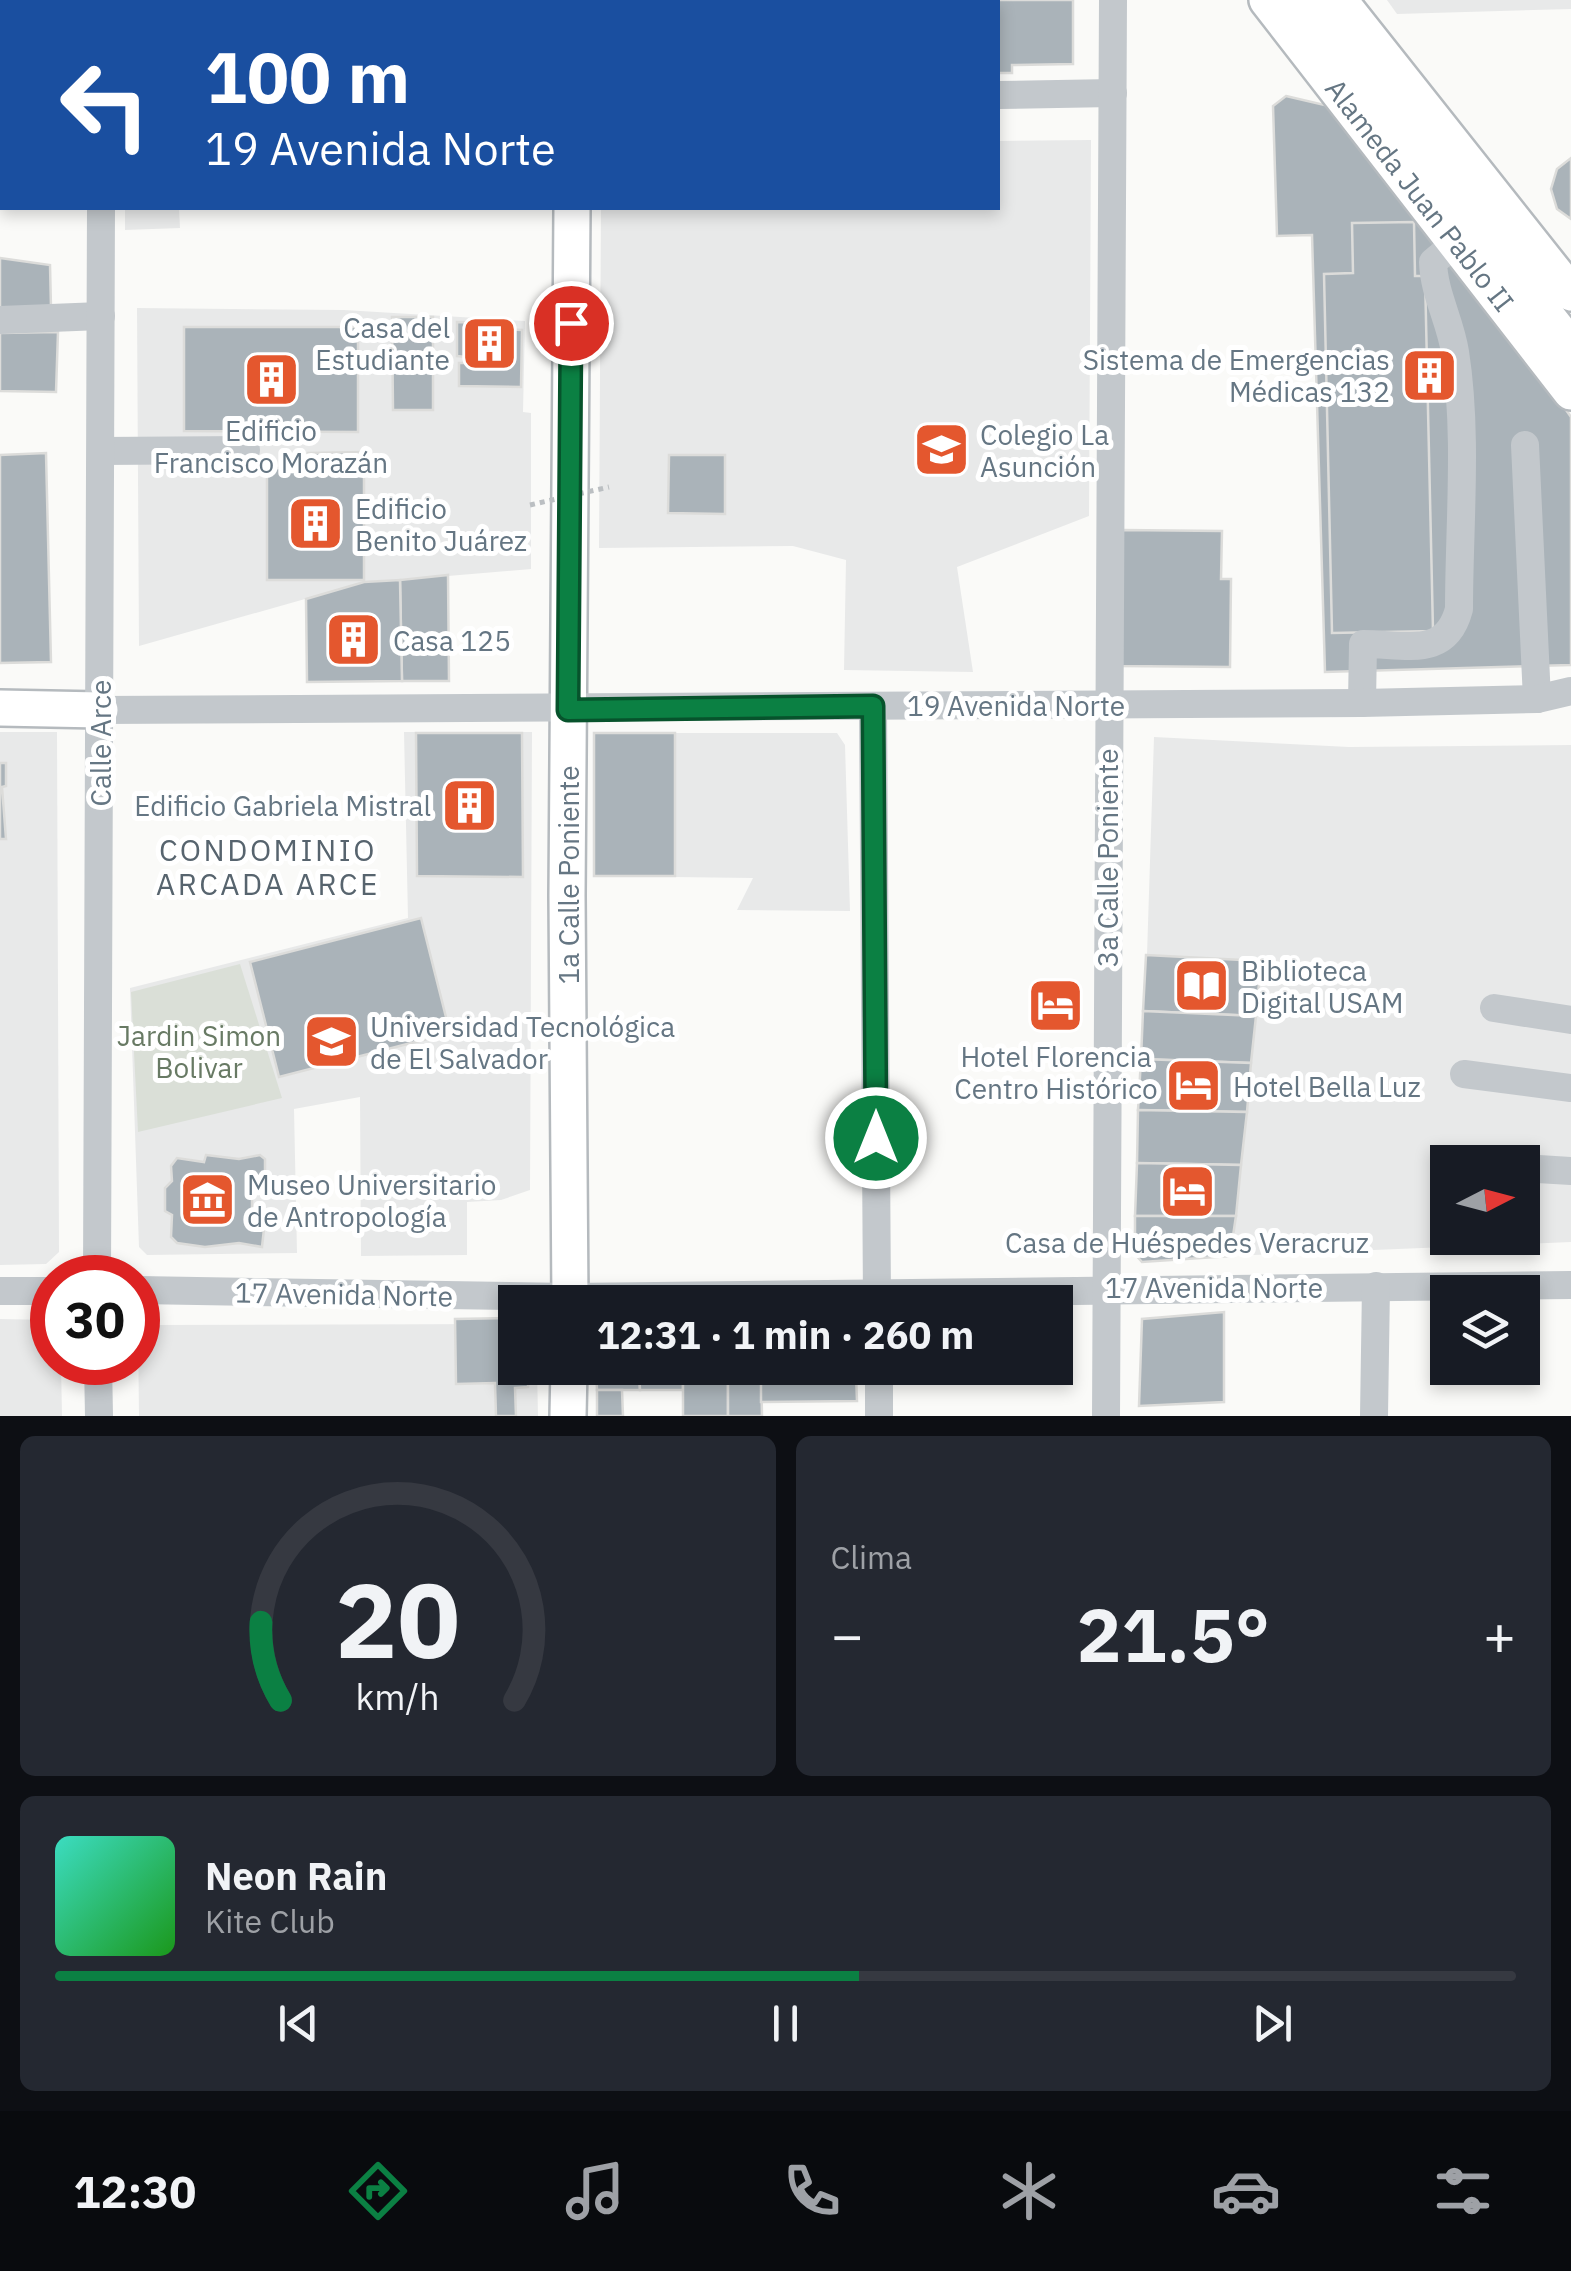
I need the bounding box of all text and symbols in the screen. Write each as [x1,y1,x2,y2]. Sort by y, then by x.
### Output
text: 100 m [205,31,410,122]
icon: left [40,40,170,170]
street label: Alameda Juan Pablo II [1317,71,1523,319]
text: 19 Avenida Norte [205,119,556,177]
pin [529,281,614,366]
icon: arrive [544,296,599,351]
place label: Casa del Estudiante [315,309,450,378]
building icon: Casa del Estudiante [459,313,519,373]
place label: Sistema de Emergencias Médicas 132 [1083,341,1390,410]
building icon: Sistema de Emergencias Médicas 132 [1399,345,1459,405]
building icon: Edificio Francisco Morazán [241,349,301,409]
place label: Edificio Francisco Morazán [154,412,388,481]
place label: Colegio La Asunción [980,416,1109,485]
school or university icon: Colegio La Asunción [911,420,971,480]
place label: Edificio Benito Juárez [355,490,527,559]
building icon: Edificio Benito Juárez [286,494,346,554]
building icon: Casa 125 [324,610,384,670]
place label: Casa 125 [393,622,511,659]
street label: Calle Arce [82,680,119,806]
street label: 19 Avenida Norte [907,687,1125,724]
street label: 3a Calle Poniente [1089,748,1126,968]
street label: 1a Calle Poniente [550,765,587,985]
building icon: Edificio Gabriela Mistral [440,775,500,835]
place label: Edificio Gabriela Mistral [134,787,431,824]
district label: CONDOMINIO ARCADA ARCE [156,830,380,903]
place label: Biblioteca Digital USAM [1241,952,1404,1021]
library icon: Biblioteca Digital USAM [1172,956,1232,1016]
hotel icon: Hotel Florencia Centro Histórico [1026,975,1086,1035]
place label: Universidad Tecnológica de El Salvador [370,1008,675,1077]
school or university icon: Universidad Tecnológica de El Salvador [301,1012,361,1072]
park label: Jardin Simon Bolivar [117,1017,281,1086]
place label: Hotel Florencia Centro Histórico [954,1038,1158,1107]
hotel icon: Hotel Bella Luz [1164,1056,1224,1116]
place label: Hotel Bella Luz [1233,1068,1421,1105]
position arrow [824,1086,928,1190]
north arrow [1430,1145,1540,1255]
map controls [1430,1145,1540,1385]
hotel icon: Casa de Huéspedes Veracruz [1157,1161,1217,1221]
place label: Museo Universitario de Antropología [247,1166,496,1235]
museum icon: Museo Universitario de Antropología [178,1170,238,1230]
place label: Casa de Huéspedes Veracruz [1005,1224,1369,1261]
speed limit sign: 30 [30,1255,160,1385]
street label: 17 Avenida Norte [1105,1269,1323,1306]
street label: 17 Avenida Norte [235,1274,453,1314]
button: layers [1430,1275,1540,1385]
text: 12:31 · 1 min · 260 m [597,1310,974,1359]
text: Clima [831,1536,912,1578]
text: 20 [335,1551,460,1687]
text: 21.5° [1076,1585,1270,1683]
text: − [831,1599,864,1670]
text: + [1483,1599,1516,1670]
text: km/h [356,1673,440,1720]
text: Neon Rain [205,1851,387,1900]
text: Kite Club [205,1900,335,1942]
icon: previous [271,1996,326,2051]
icon: pause [758,1996,813,2051]
icon: next [1245,1996,1300,2051]
icon: directions [343,2156,413,2226]
icon: music [560,2156,630,2226]
icon: phone [777,2156,847,2226]
icon: climate [994,2156,1064,2226]
icon: car [1211,2156,1281,2226]
icon: filters [1428,2156,1498,2226]
text: 12:30 [73,2162,196,2220]

